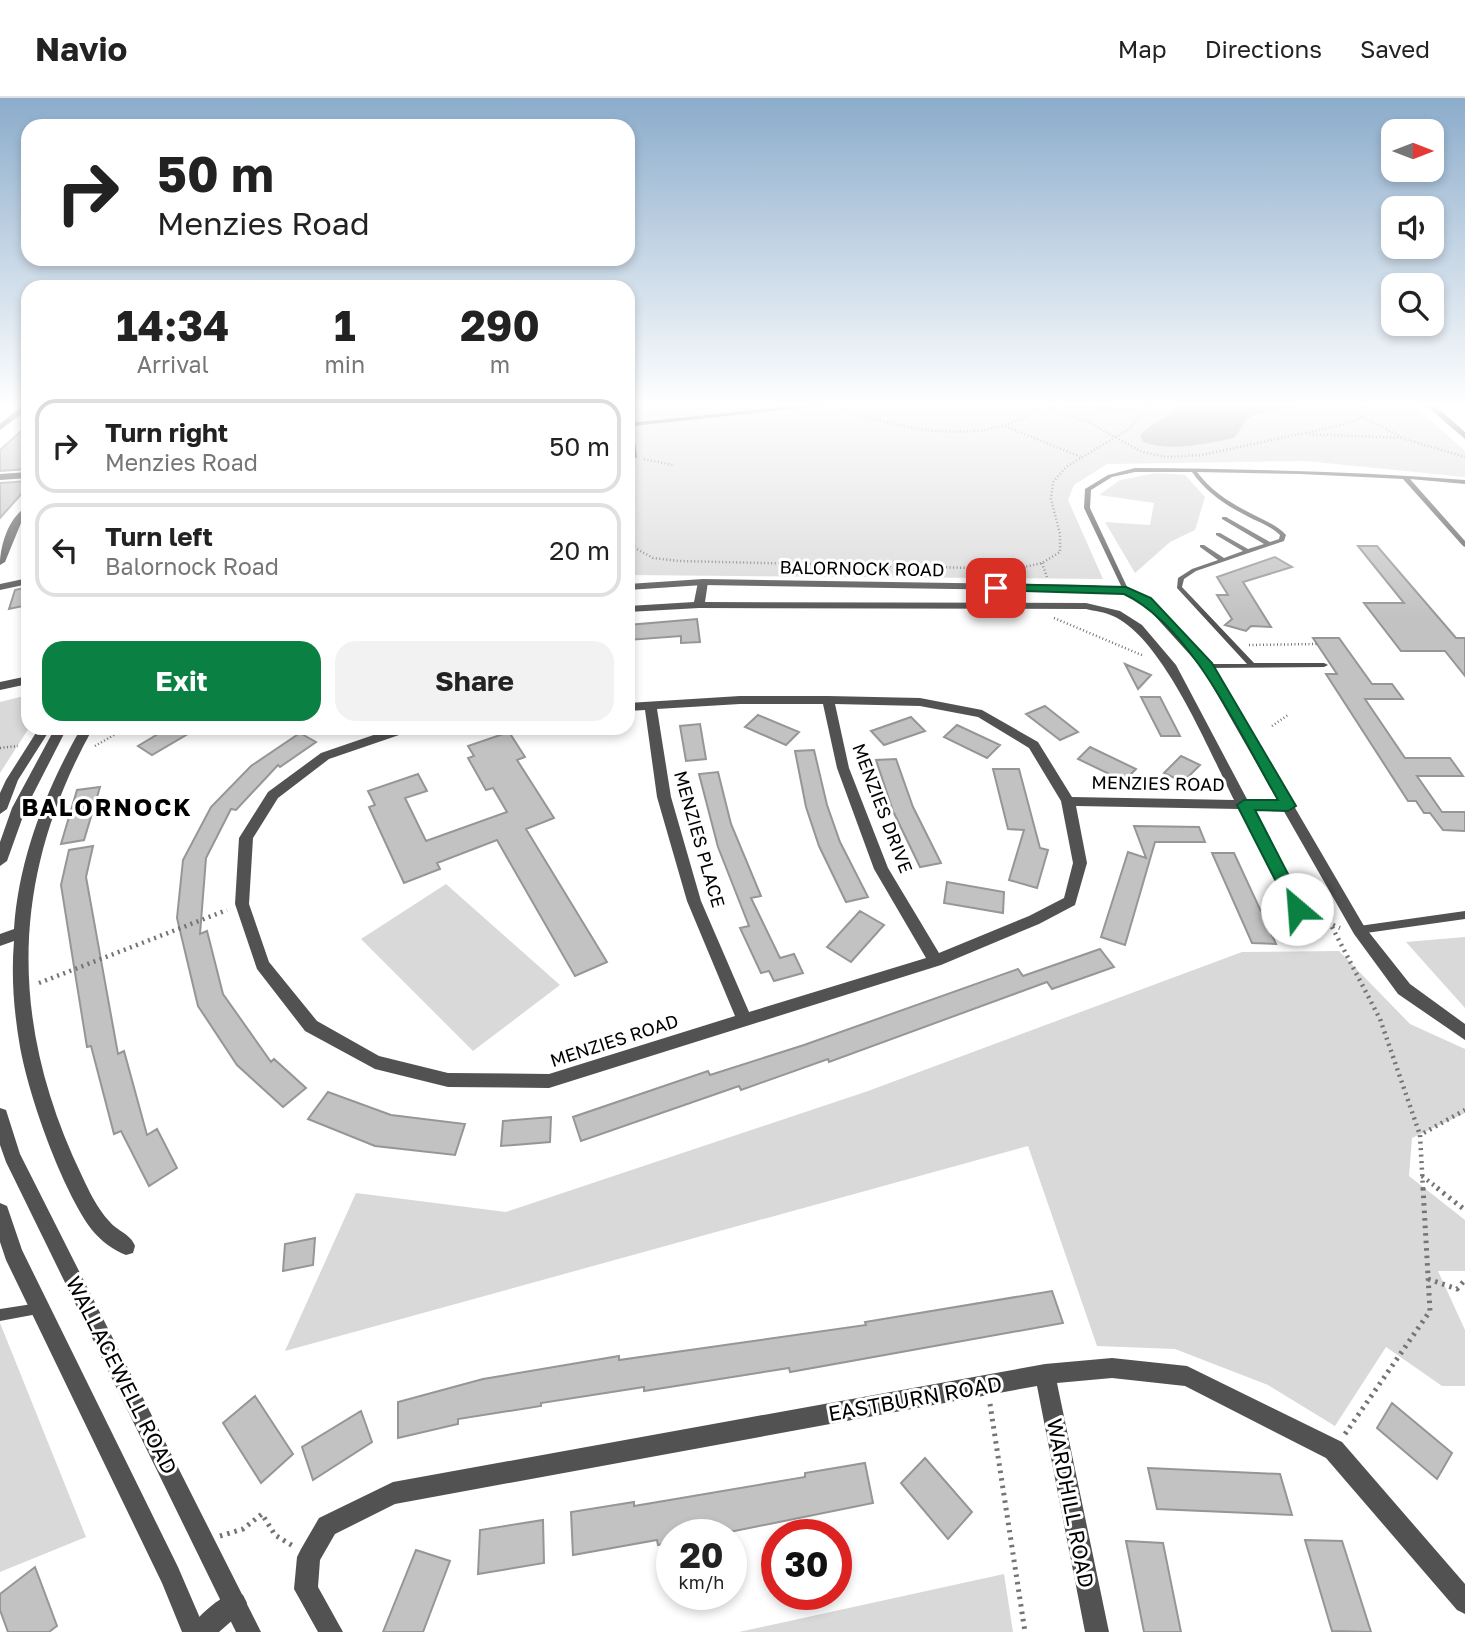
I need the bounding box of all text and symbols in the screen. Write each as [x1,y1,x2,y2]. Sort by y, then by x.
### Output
text: Navio [35,29,127,68]
text: Map [1118,34,1167,63]
text: Directions [1205,34,1322,63]
text: Saved [1360,34,1430,63]
north arrow [1381,119,1444,182]
map controls [1381,119,1444,336]
text: 50 m [157,144,274,203]
icon: right [42,147,133,238]
button: sound [1381,196,1444,259]
text: Menzies Road [157,204,370,242]
button: search [1381,273,1444,336]
text: 14:34 [116,300,229,350]
text: 1 [334,300,356,350]
text: 290 [460,300,540,350]
text: Arrival [137,350,209,378]
text: min [324,350,365,378]
text: m [490,350,510,378]
text: Turn right [105,417,228,448]
icon: right [46,427,84,465]
text: 50 m [549,431,610,462]
text: Menzies Road [105,448,258,476]
text: Turn left [105,521,213,552]
icon: left [46,531,84,569]
text: 20 m [549,535,610,566]
text: Balornock Road [105,552,279,580]
street label: BALORNOCK ROAD [779,556,945,580]
pin [966,558,1026,618]
icon: arrive [977,569,1015,607]
button: Exit [42,641,321,721]
button: Share [335,641,614,721]
street label: MENZIES DRIVE [848,740,918,876]
street label: MENZIES PLACE [670,768,730,910]
street label: MENZIES ROAD [1091,771,1225,795]
district label: BALORNOCK [21,792,193,821]
position arrow [1260,872,1334,946]
street label: MENZIES ROAD [547,1009,681,1071]
street label: WALLACEWELL ROAD [61,1272,183,1478]
street label: EASTBURN ROAD [826,1370,1004,1426]
street label: WARDHILL ROAD [1042,1416,1100,1590]
speed limit sign: 30 [761,1519,852,1610]
text: 20 [679,1534,724,1576]
text: km/h [679,1571,724,1593]

